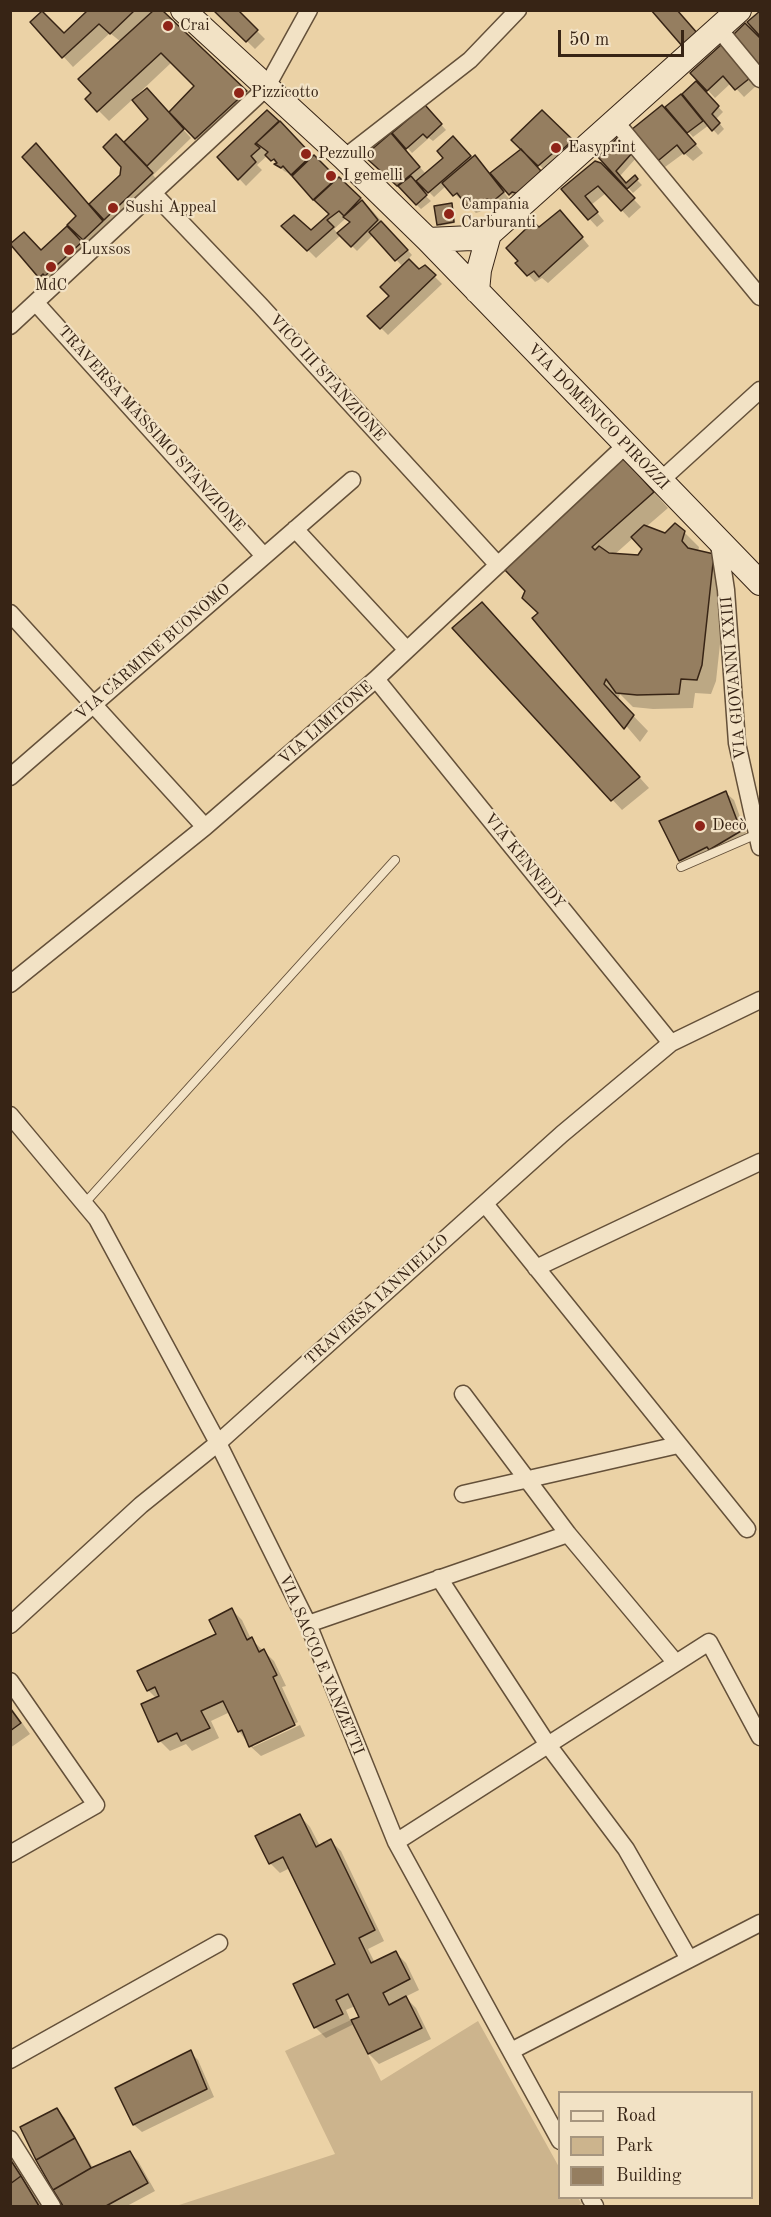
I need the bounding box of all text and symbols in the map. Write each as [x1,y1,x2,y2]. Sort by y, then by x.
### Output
place label: Crai [180,16,210,36]
scale bar [561,18,687,56]
marker: Crai [161,19,175,33]
text: 50 m [569,31,609,49]
place label: Pizzicotto [251,83,319,103]
marker: Pizzicotto [232,86,246,100]
place label: Easyprint [568,138,636,158]
marker: Easyprint [549,141,563,155]
place label: Pezzullo [318,144,375,164]
marker: Pezzullo [299,147,313,161]
place label: I gemelli [343,166,403,186]
marker: I gemelli [324,169,338,183]
place label: Campania Carburanti [461,195,536,233]
place label: Sushi Appeal [125,198,216,218]
marker: Sushi Appeal [106,201,120,215]
marker: Campania Carburanti [442,207,456,221]
place label: Luxsos [81,240,130,260]
marker: Luxsos [62,243,76,257]
marker: MdC [44,260,58,274]
place label: MdC [35,276,67,296]
street label: VICO III STANZIONE [265,311,389,445]
street label: TRAVERSA MASSIMO STANZIONE [53,322,249,536]
street label: VIA DOMENICO PIROZZI [523,340,673,494]
street label: VIA CARMINE BUONOMO [72,580,234,724]
street label: VIA GIOVANNI XXIII [717,596,751,760]
street label: VIA LIMITONE [275,677,377,769]
street label: VIA KENNEDY [480,809,568,913]
place label: Decò [712,816,747,836]
marker: Decò [693,819,707,833]
street label: TRAVERSA IANNIELLO [301,1230,453,1370]
street label: VIA SACCO E VANZETTI [274,1572,368,1758]
legend [558,2091,753,2199]
text: Road [616,2107,656,2125]
text: Park [616,2137,653,2155]
text: Building [616,2167,681,2185]

